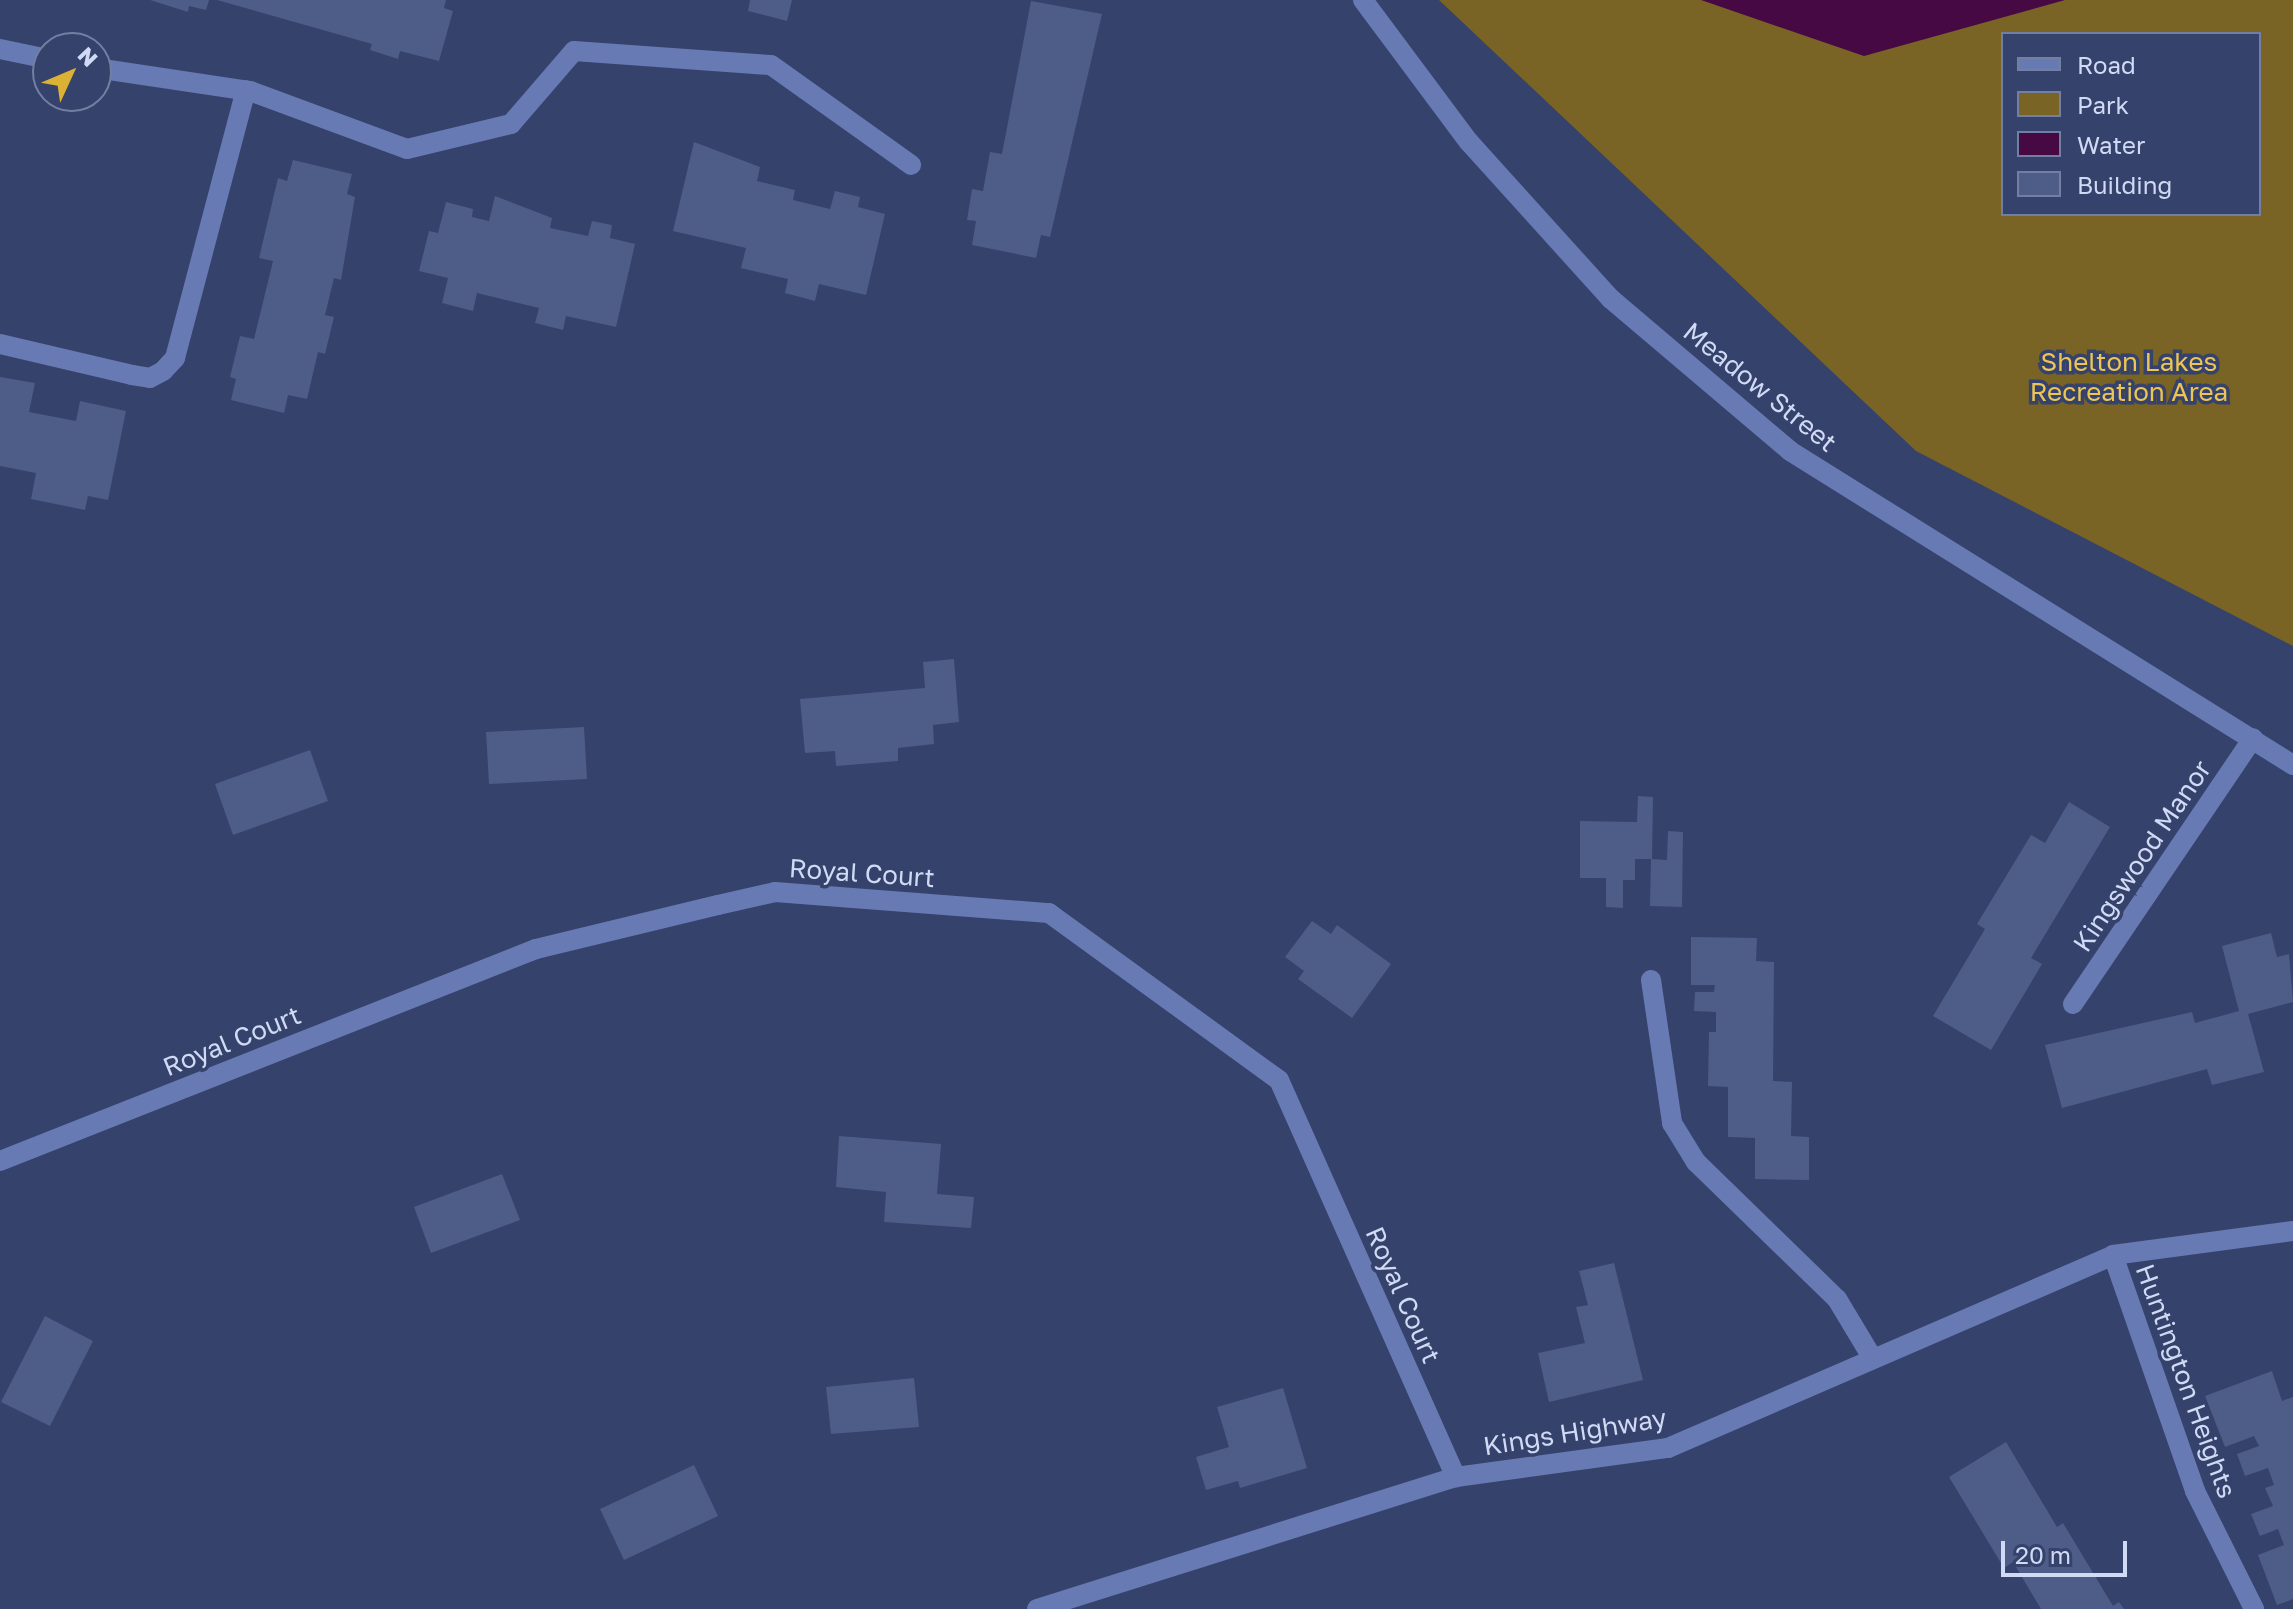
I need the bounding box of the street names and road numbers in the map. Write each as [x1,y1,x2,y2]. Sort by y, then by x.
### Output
street label: Meadow Street [1677,316,1843,458]
street label: Kingswood Manor [2066,754,2218,958]
street label: Royal Court [788,852,936,894]
street label: Royal Court [159,999,305,1083]
street label: Royal Court [1359,1222,1447,1368]
street label: Huntington Heights [2129,1260,2243,1502]
street label: Kings Highway [1481,1402,1669,1462]

